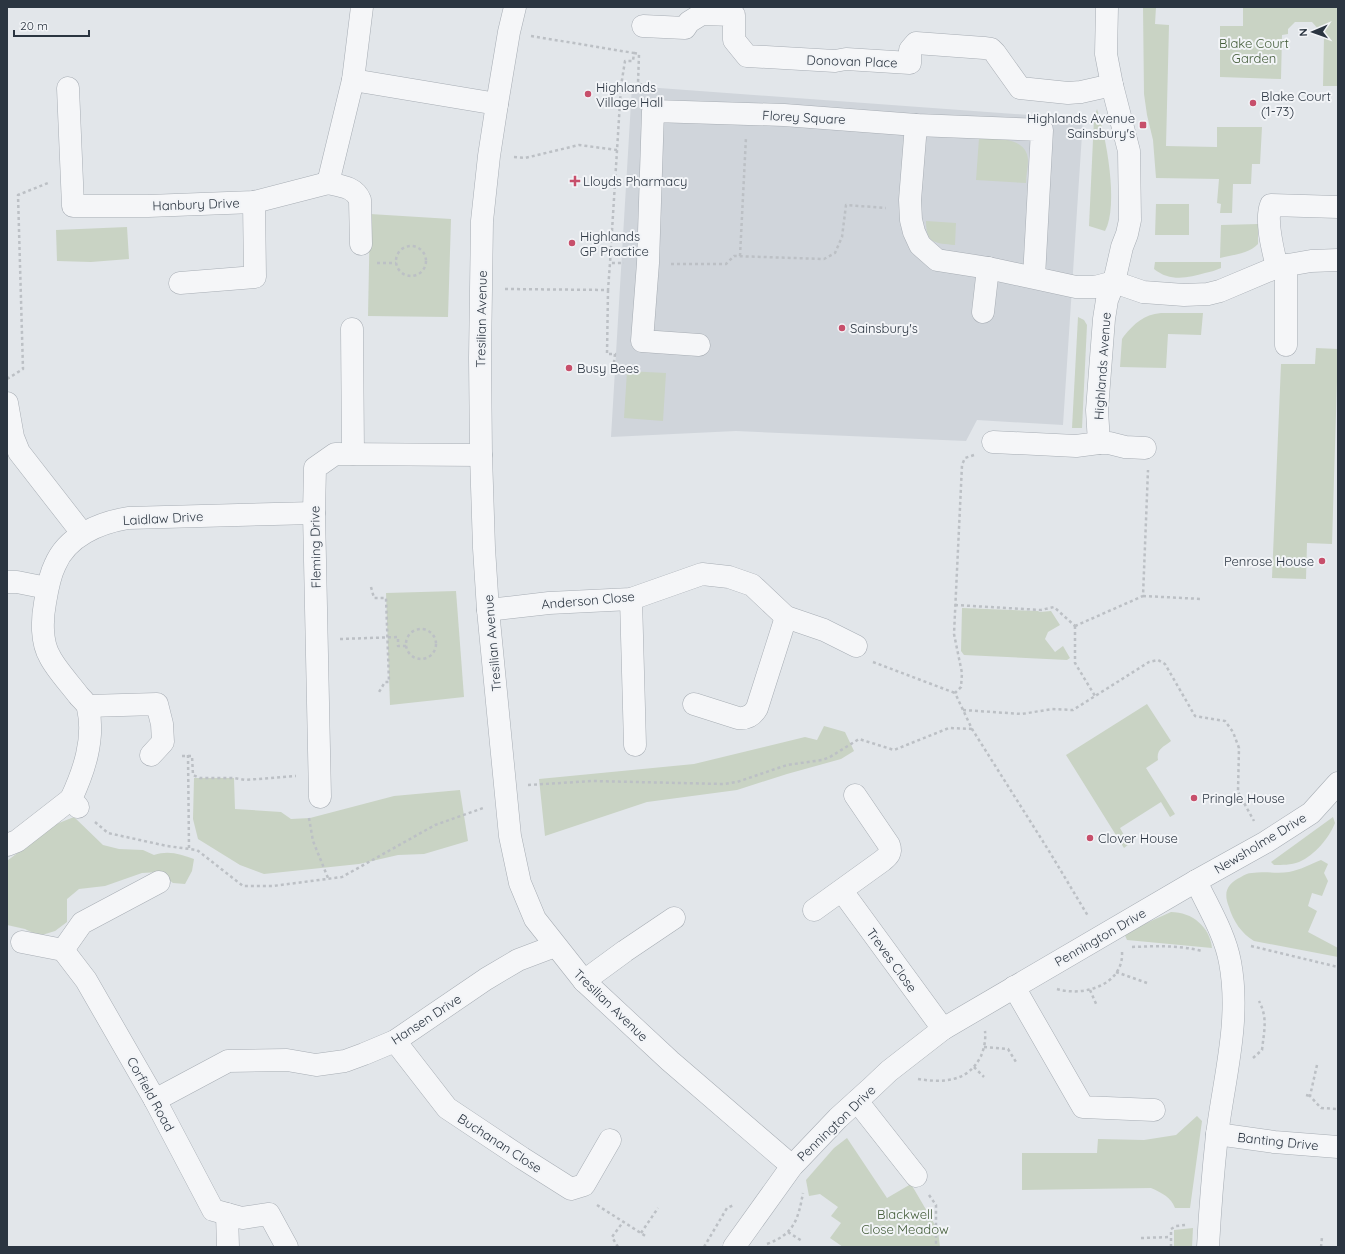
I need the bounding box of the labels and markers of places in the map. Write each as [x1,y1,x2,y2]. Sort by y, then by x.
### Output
place label: Highlands Village Hall [596,79,663,110]
place label: Blake Court (1-73) [1261,88,1331,119]
marker: Highlands Village Hall [583,89,593,99]
marker: Blake Court (1-73) [1248,98,1258,108]
place label: Highlands Avenue Sainsbury's [1027,110,1135,141]
marker: Highlands Avenue Sainsbury's [1138,120,1148,130]
place label: Lloyds Pharmacy [583,173,687,189]
marker: Lloyds Pharmacy [570,176,580,186]
place label: Highlands GP Practice [580,228,649,259]
marker: Highlands GP Practice [567,238,577,248]
place label: Sainsbury's [850,320,918,336]
marker: Sainsbury's [837,323,847,333]
place label: Busy Bees [577,360,639,376]
marker: Busy Bees [564,363,574,373]
place label: Penrose House [1224,553,1314,569]
marker: Penrose House [1317,556,1327,566]
place label: Pringle House [1202,790,1285,806]
marker: Pringle House [1189,793,1199,803]
place label: Clover House [1098,830,1178,846]
marker: Clover House [1085,833,1095,843]

